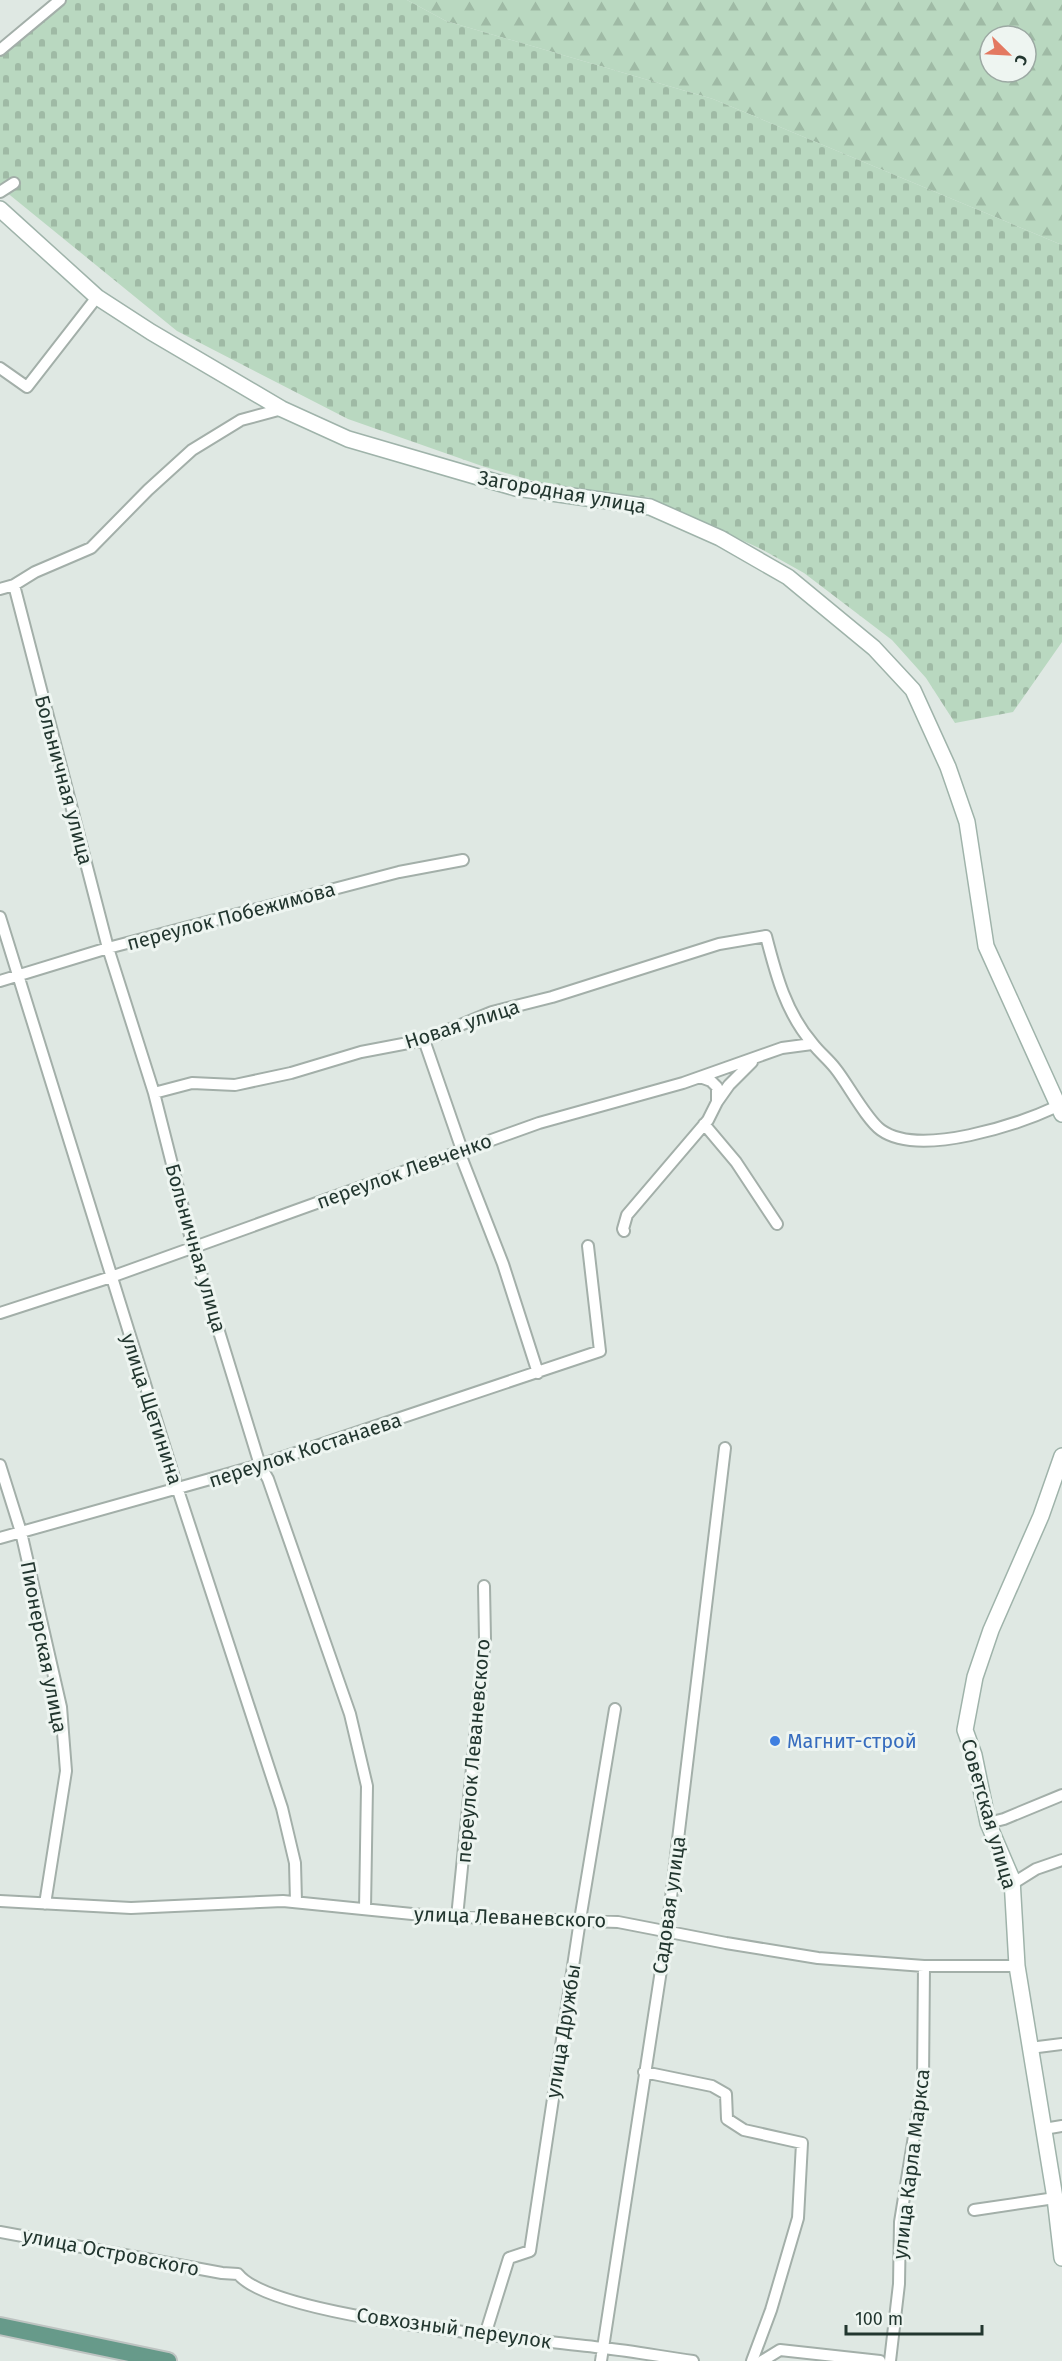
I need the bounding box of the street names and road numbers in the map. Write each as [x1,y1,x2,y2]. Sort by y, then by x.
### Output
street label: Загородная улица [476,465,648,519]
street label: Больничная улица [30,693,98,867]
street label: переулок Побежимова [124,877,338,955]
street label: Новая улица [402,994,522,1054]
street label: переулок Левченко [313,1128,495,1214]
street label: Больничная улица [160,1161,232,1335]
street label: улица Щетинина [116,1330,188,1488]
street label: переулок Костанаева [206,1407,404,1493]
street label: Пионерская улица [16,1559,72,1735]
street label: переулок Леваневского [451,1638,495,1864]
street label: Советская улица [956,1736,1022,1892]
street label: Садовая улица [647,1835,691,1975]
street label: улица Леваневского [414,1902,606,1932]
street label: улица Дружбы [541,1962,585,2100]
street label: улица Карла Маркса [887,2067,935,2261]
street label: улица Островского [21,2223,201,2281]
street label: Совхозный переулок [355,2302,554,2354]

